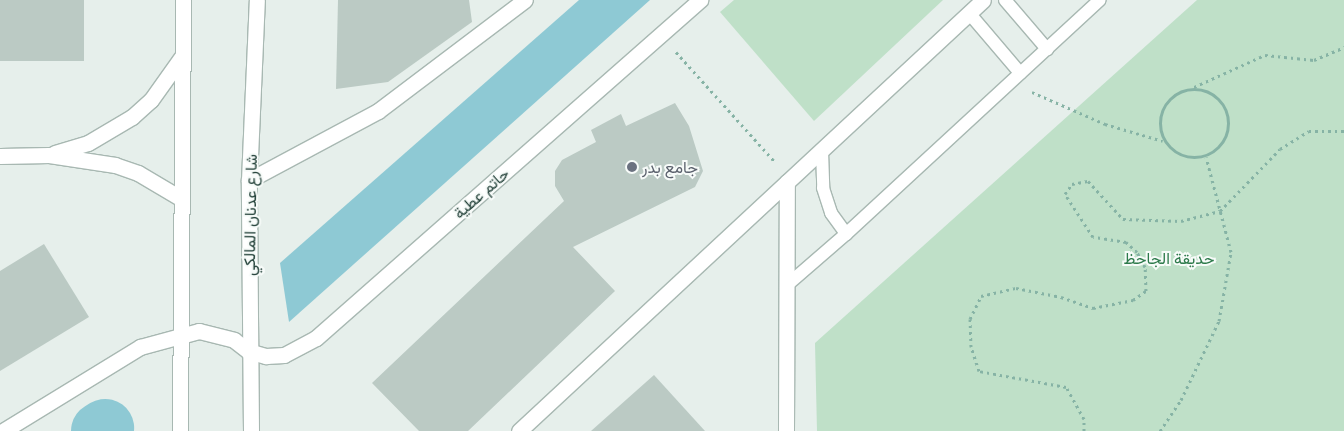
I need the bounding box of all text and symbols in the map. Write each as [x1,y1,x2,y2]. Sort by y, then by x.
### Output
street label: شارع عدنان المالكي [239,154,261,276]
place label: جامع بدر [642,157,698,177]
marker: جامع بدر [626,161,638,173]
street label: حاتم عطية [449,164,513,222]
park label: حديقة الجاحظ [1124,248,1214,268]

